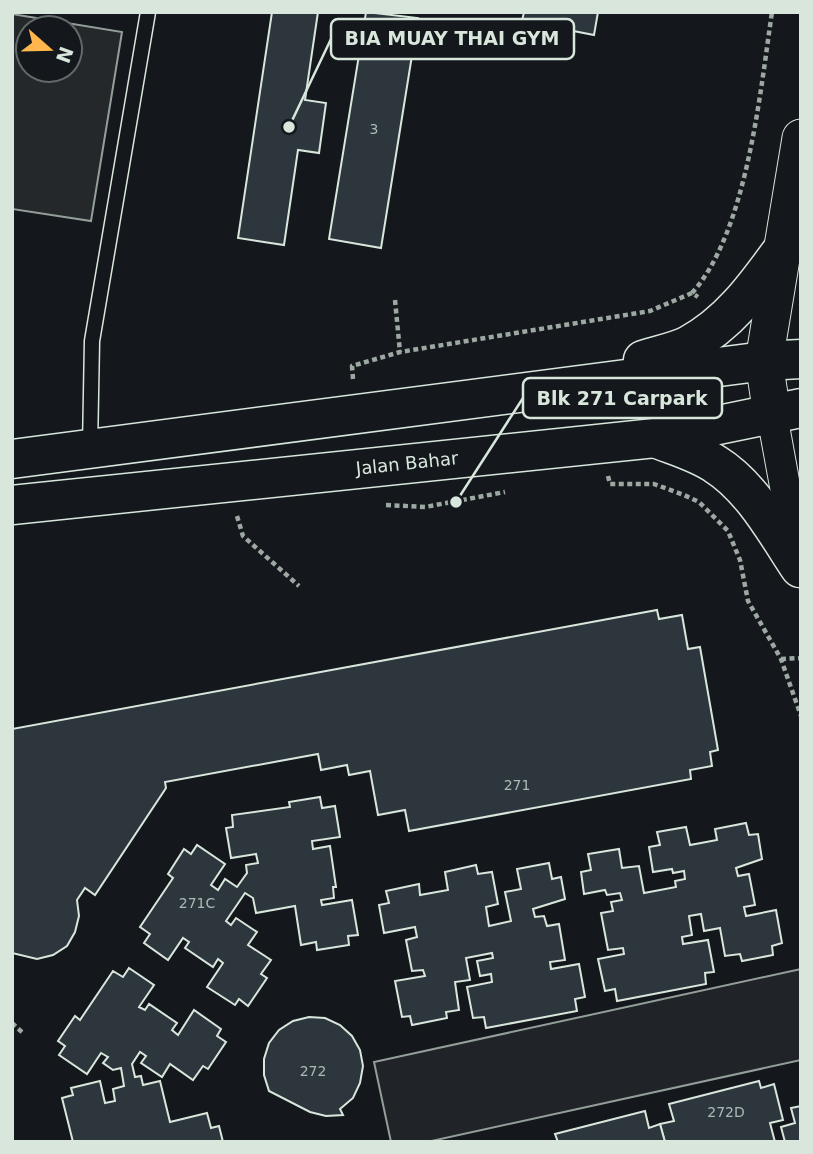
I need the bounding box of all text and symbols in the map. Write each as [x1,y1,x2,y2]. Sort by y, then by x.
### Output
north arrow [14,14,84,84]
callout: BIA MUAY THAI GYM [331,19,574,59]
text: BIA MUAY THAI GYM [345,27,559,49]
text: N [52,44,78,66]
house number: 3 [370,121,378,137]
callout: Blk 271 Carpark [523,378,722,418]
text: Blk 271 Carpark [536,387,708,409]
street label: Jalan Bahar [354,447,460,479]
house number: 271 [504,777,530,793]
house number: 271C [179,895,215,911]
house number: 272 [300,1063,326,1079]
house number: 272D [707,1104,745,1120]

